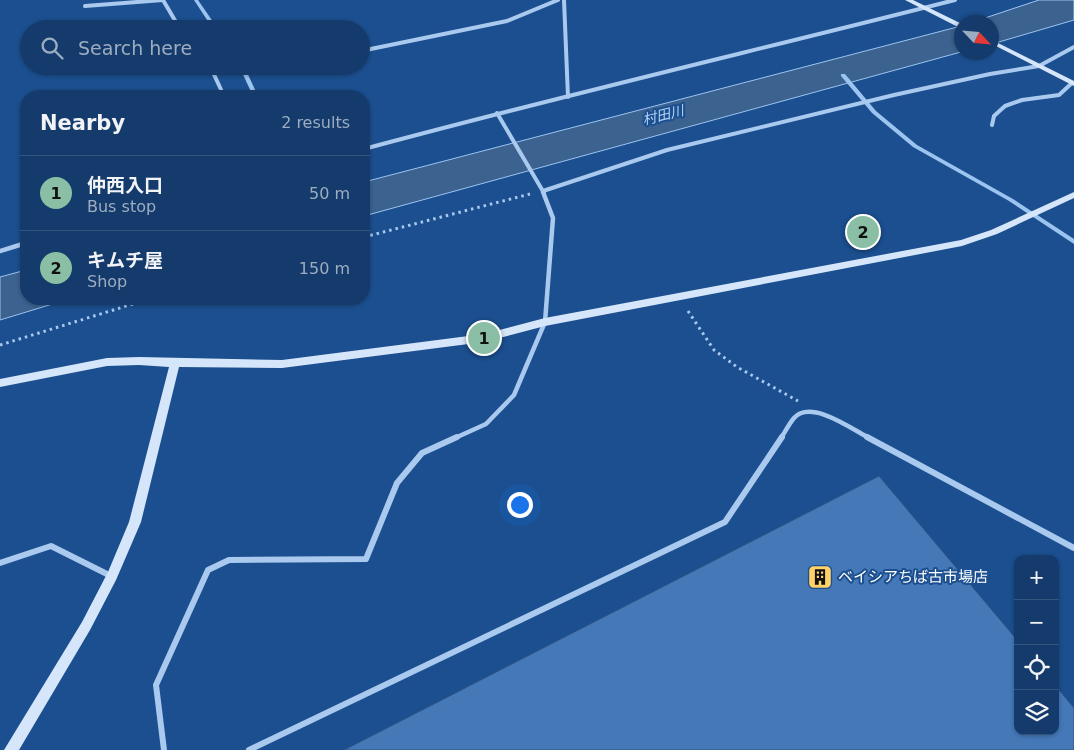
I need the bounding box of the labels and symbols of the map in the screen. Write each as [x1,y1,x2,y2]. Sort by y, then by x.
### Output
north arrow [954,15,999,60]
water label: 村田川 [641,102,687,128]
pin: 2 [847,213,879,251]
pin: 1 [468,319,500,357]
your location [507,492,533,518]
building icon: ベイシアちば古市場店 [807,564,833,590]
place label: ベイシアちば古市場店 [838,568,988,586]

